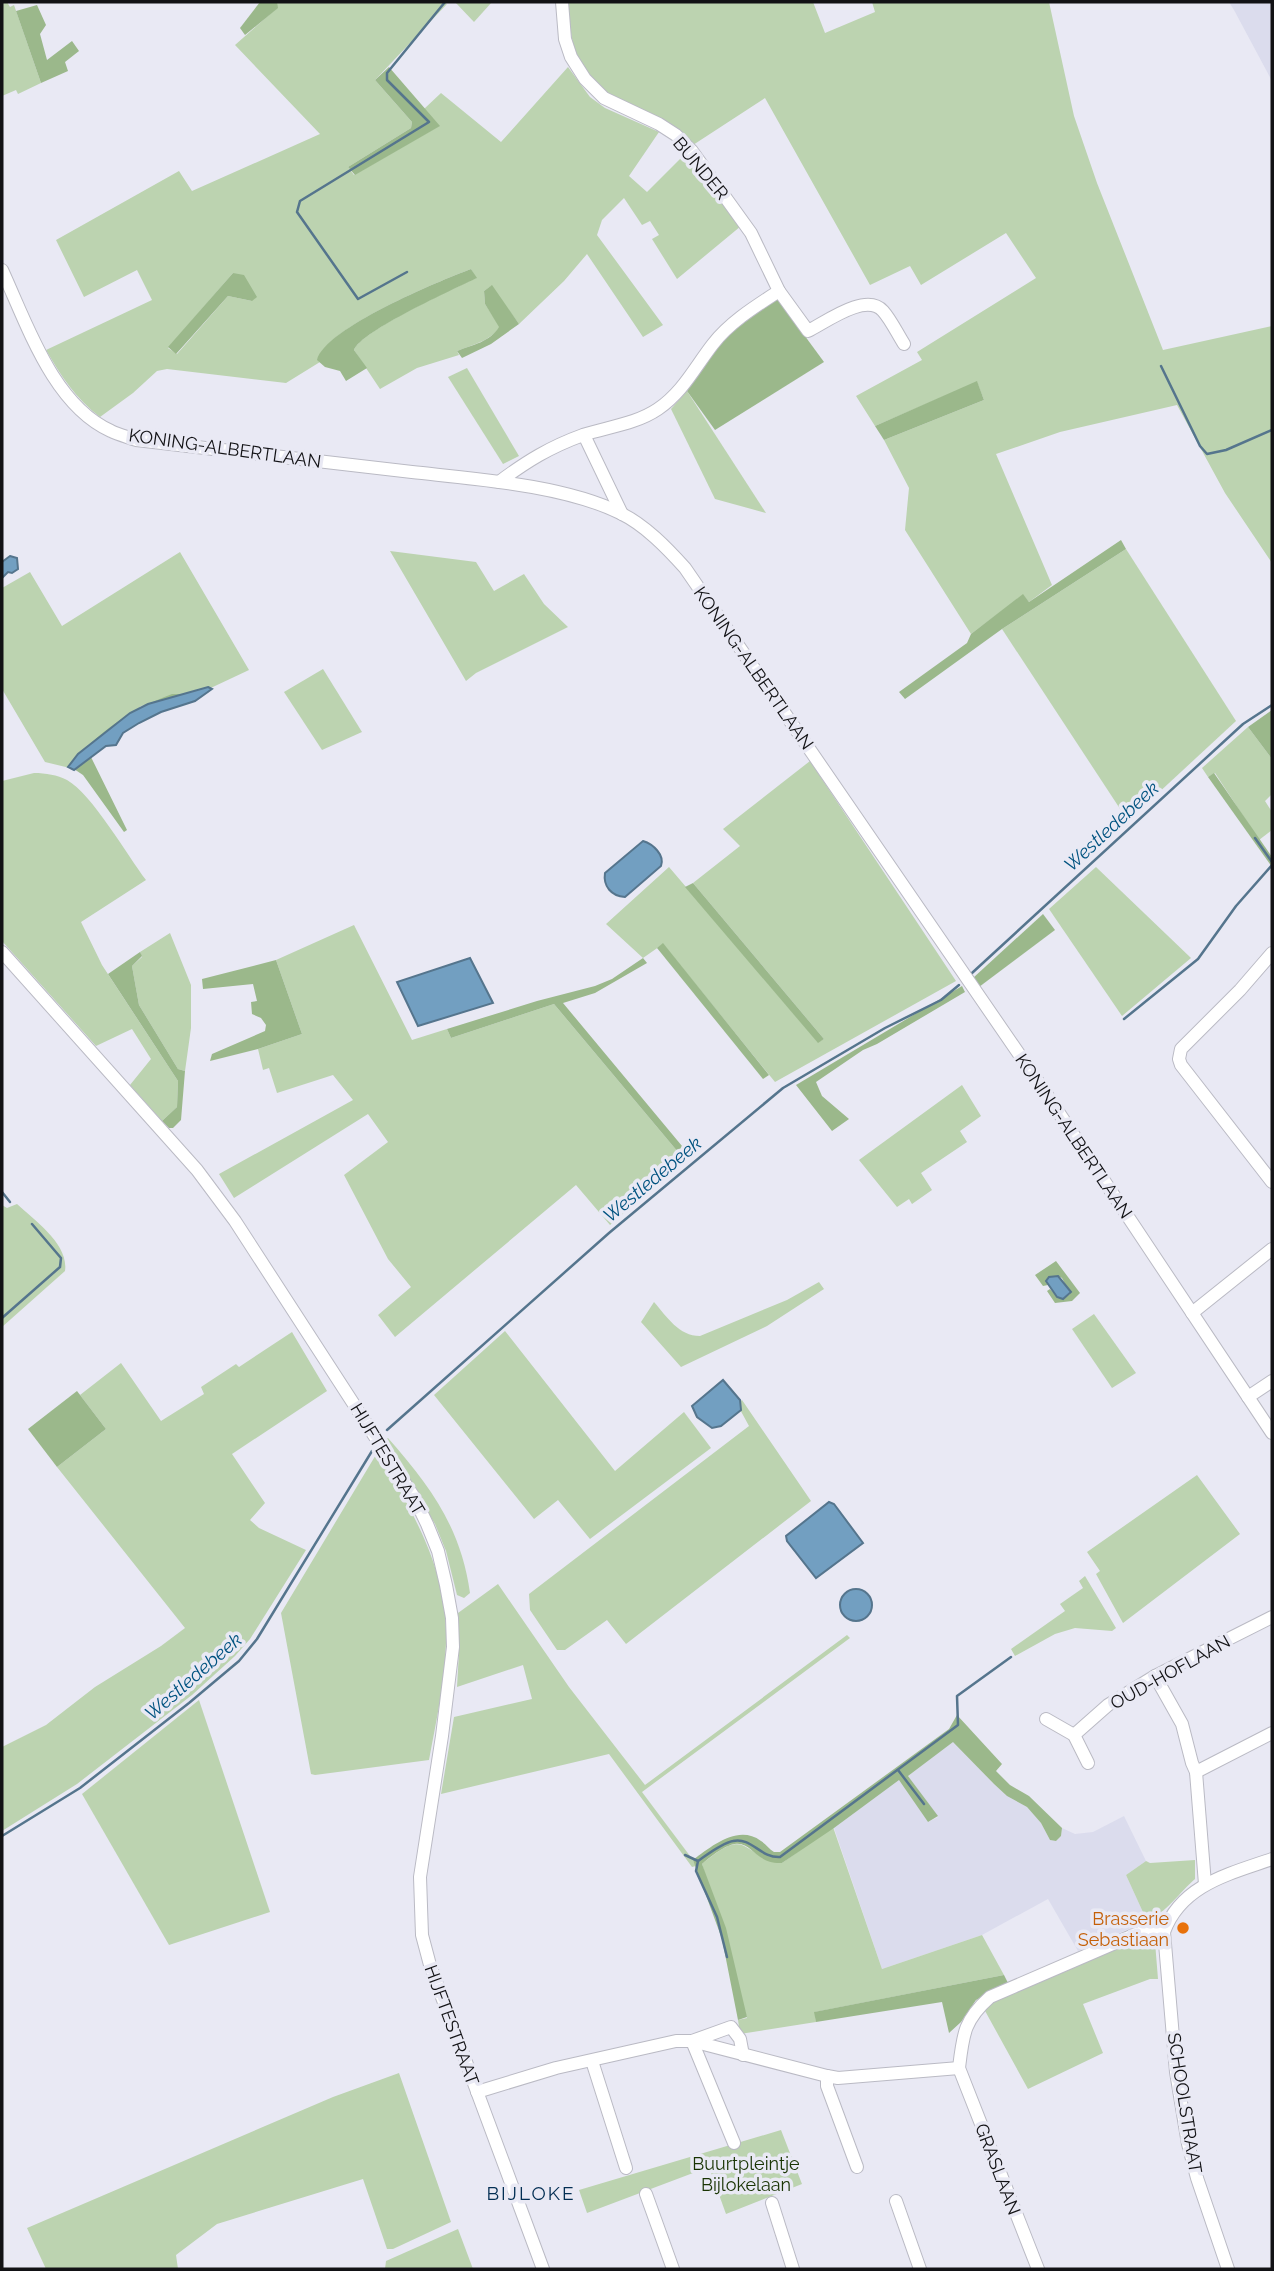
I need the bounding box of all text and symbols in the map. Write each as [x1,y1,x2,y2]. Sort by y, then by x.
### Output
street label: BUNDER [669,133,733,204]
street label: KONING-ALBERTLAAN [127,424,323,472]
street label: KONING-ALBERTLAAN [690,583,818,753]
water label: Westledebeek [1059,777,1163,875]
street label: KONING-ALBERTLAAN [1011,1050,1137,1222]
water label: Westledebeek [598,1132,706,1226]
street label: HIJFTESTRAAT [346,1399,430,1519]
water label: Westledebeek [140,1628,246,1724]
street label: OUD-HOFLAAN [1106,1630,1234,1714]
place label: Brasserie Sebastiaan [1078,1908,1169,1950]
marker: Brasserie Sebastiaan [1175,1920,1191,1936]
street label: HIJFTESTRAAT [420,1962,484,2088]
street label: SCHOOLSTRAAT [1164,2031,1206,2175]
street label: GRASLAAN [971,2120,1025,2218]
park label: Buurtpleintje Bijlokelaan [692,2153,800,2195]
district label: BIJLOKE [486,2182,576,2204]

